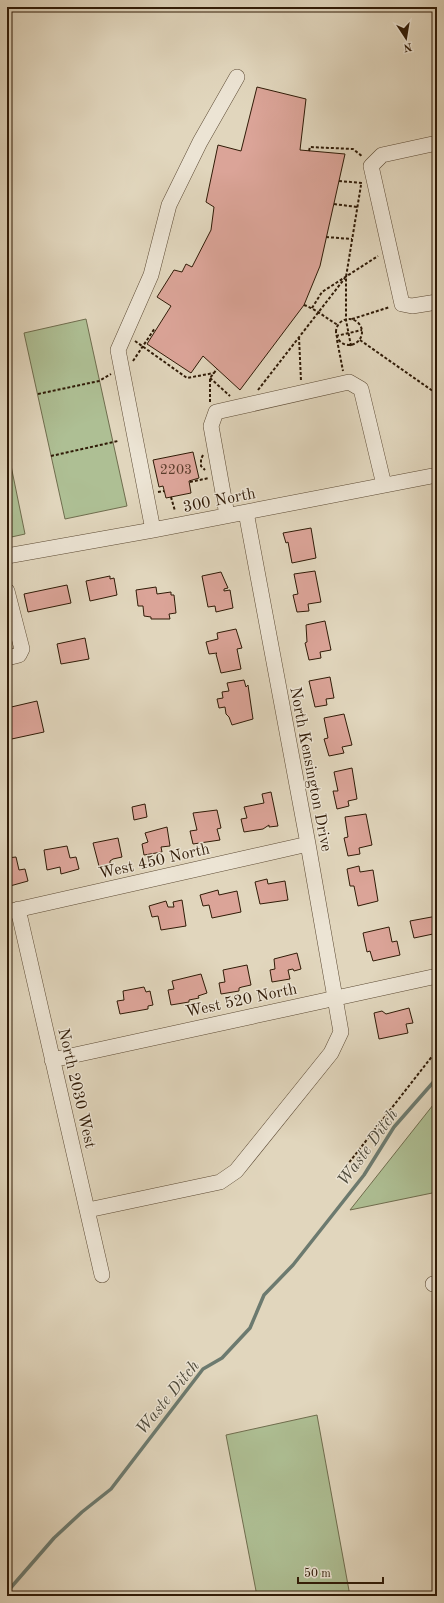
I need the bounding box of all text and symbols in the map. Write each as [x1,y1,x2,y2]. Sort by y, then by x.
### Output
north arrow [386,18,426,58]
text: N [402,40,413,53]
house number: 2203 [160,463,192,477]
street label: 300 North [182,486,257,516]
street label: North Kensington Drive [286,686,334,853]
street label: West 450 North [97,841,212,882]
street label: West 520 North [184,981,299,1021]
street label: North 2030 West [54,1027,98,1150]
water label: Waste Ditch [335,1106,402,1189]
water label: Waste Ditch [133,1357,203,1438]
scale bar [298,1559,383,1585]
text: 50 m [304,1567,331,1580]

